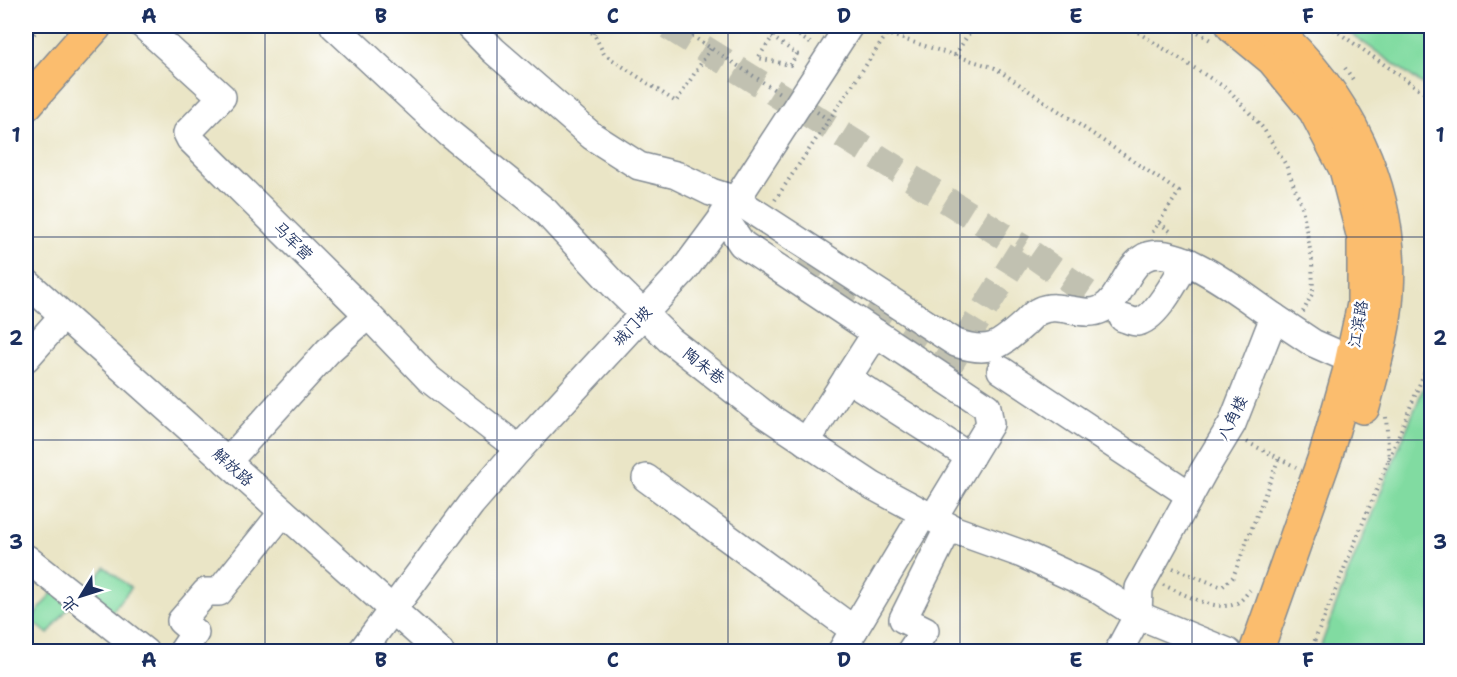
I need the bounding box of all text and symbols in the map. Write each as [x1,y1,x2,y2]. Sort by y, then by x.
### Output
text: A [141,3,157,29]
text: B [375,3,387,29]
text: C [607,3,619,29]
text: D [837,3,851,29]
text: E [1069,3,1083,29]
text: F [1302,3,1314,29]
text: 1 [11,122,21,148]
text: 1 [1435,122,1445,148]
street label: 马军营 [269,217,317,265]
street label: 江滨路 [1343,299,1373,349]
street label: 城门坡 [608,301,656,351]
text: 2 [9,325,23,351]
text: 2 [1433,325,1447,351]
street label: 陶朱巷 [679,343,729,389]
street label: 八角楼 [1212,392,1252,444]
street label: 解放路 [208,443,258,491]
text: 3 [9,529,23,555]
text: 3 [1433,529,1447,555]
north arrow [51,566,111,626]
text: 北 [56,592,83,618]
text: A [141,647,157,673]
text: B [375,647,387,673]
text: C [607,647,619,673]
text: D [837,647,851,673]
text: E [1069,647,1083,673]
text: F [1302,647,1314,673]

